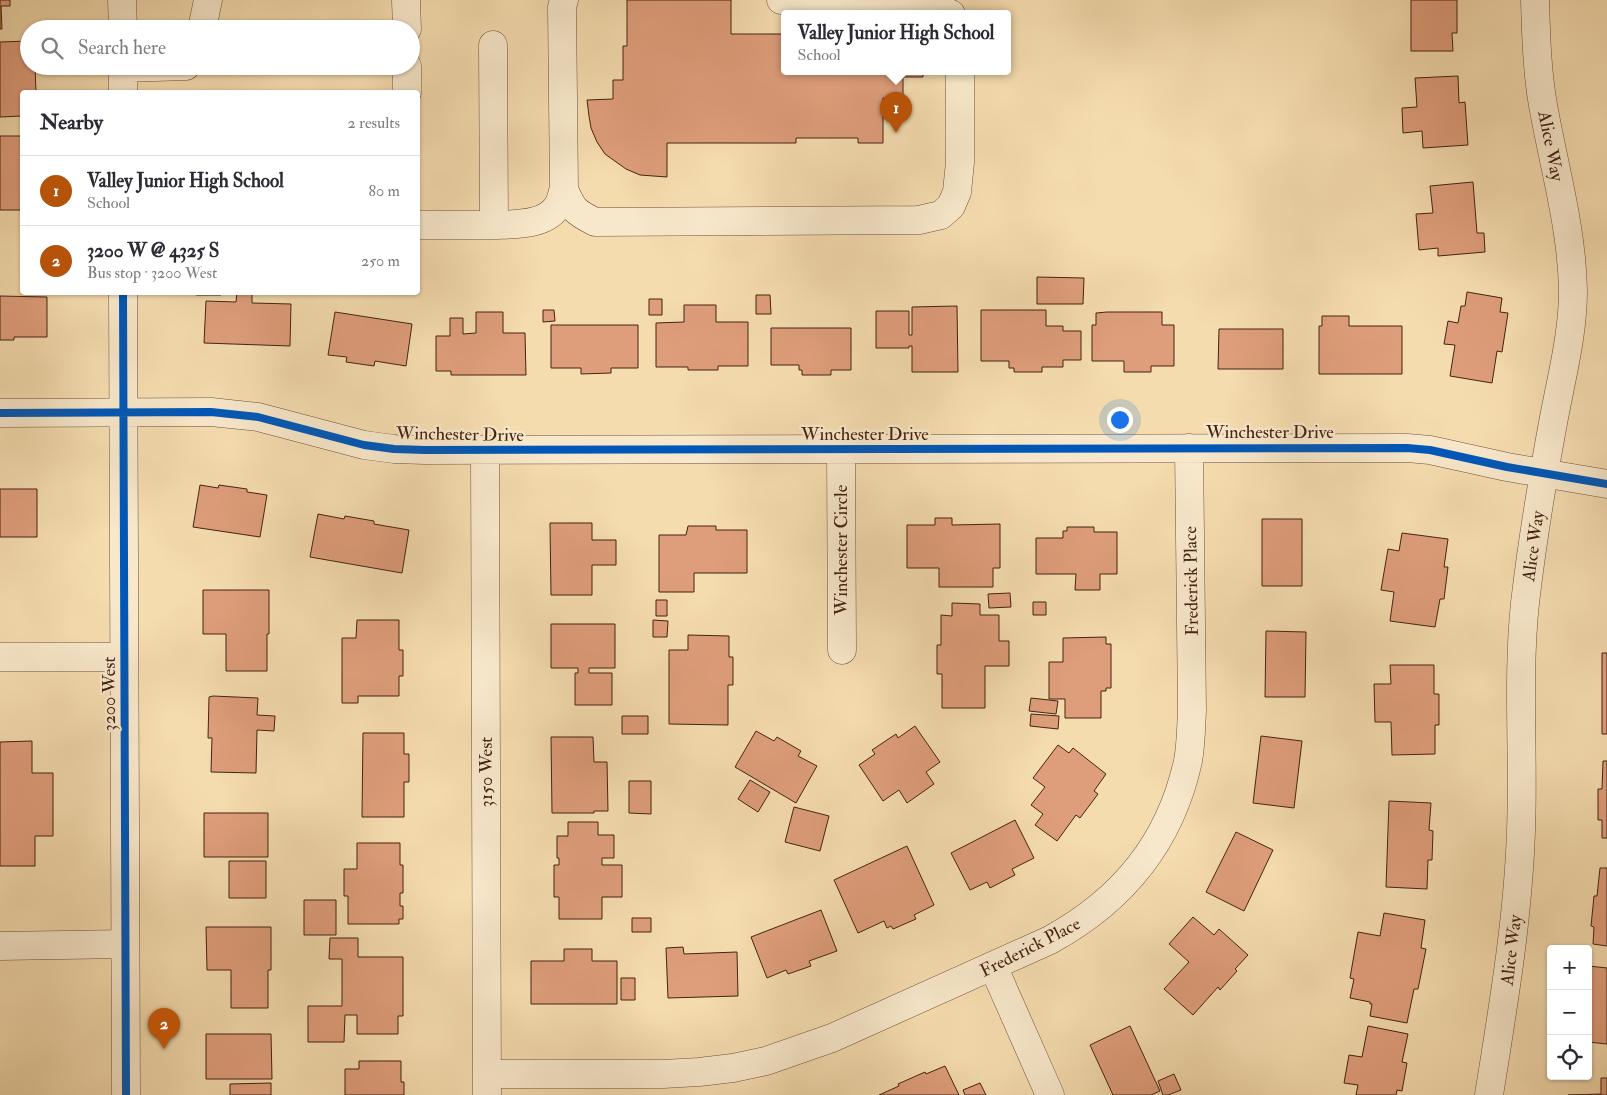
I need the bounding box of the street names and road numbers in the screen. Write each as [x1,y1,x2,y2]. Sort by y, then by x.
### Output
street label: Alice Way [1532,108,1569,184]
street label: Winchester Drive [1205,421,1334,444]
street label: Winchester Drive [395,422,525,447]
street label: Winchester Drive [800,423,929,446]
street label: Winchester Circle [830,484,853,616]
street label: Alice Way [1517,508,1550,584]
street label: Frederick Place [1179,525,1204,636]
street label: 3200 West [98,657,121,731]
street label: 3150 West [475,737,498,807]
street label: Frederick Place [976,912,1085,983]
street label: Alice Way [1496,912,1527,988]

